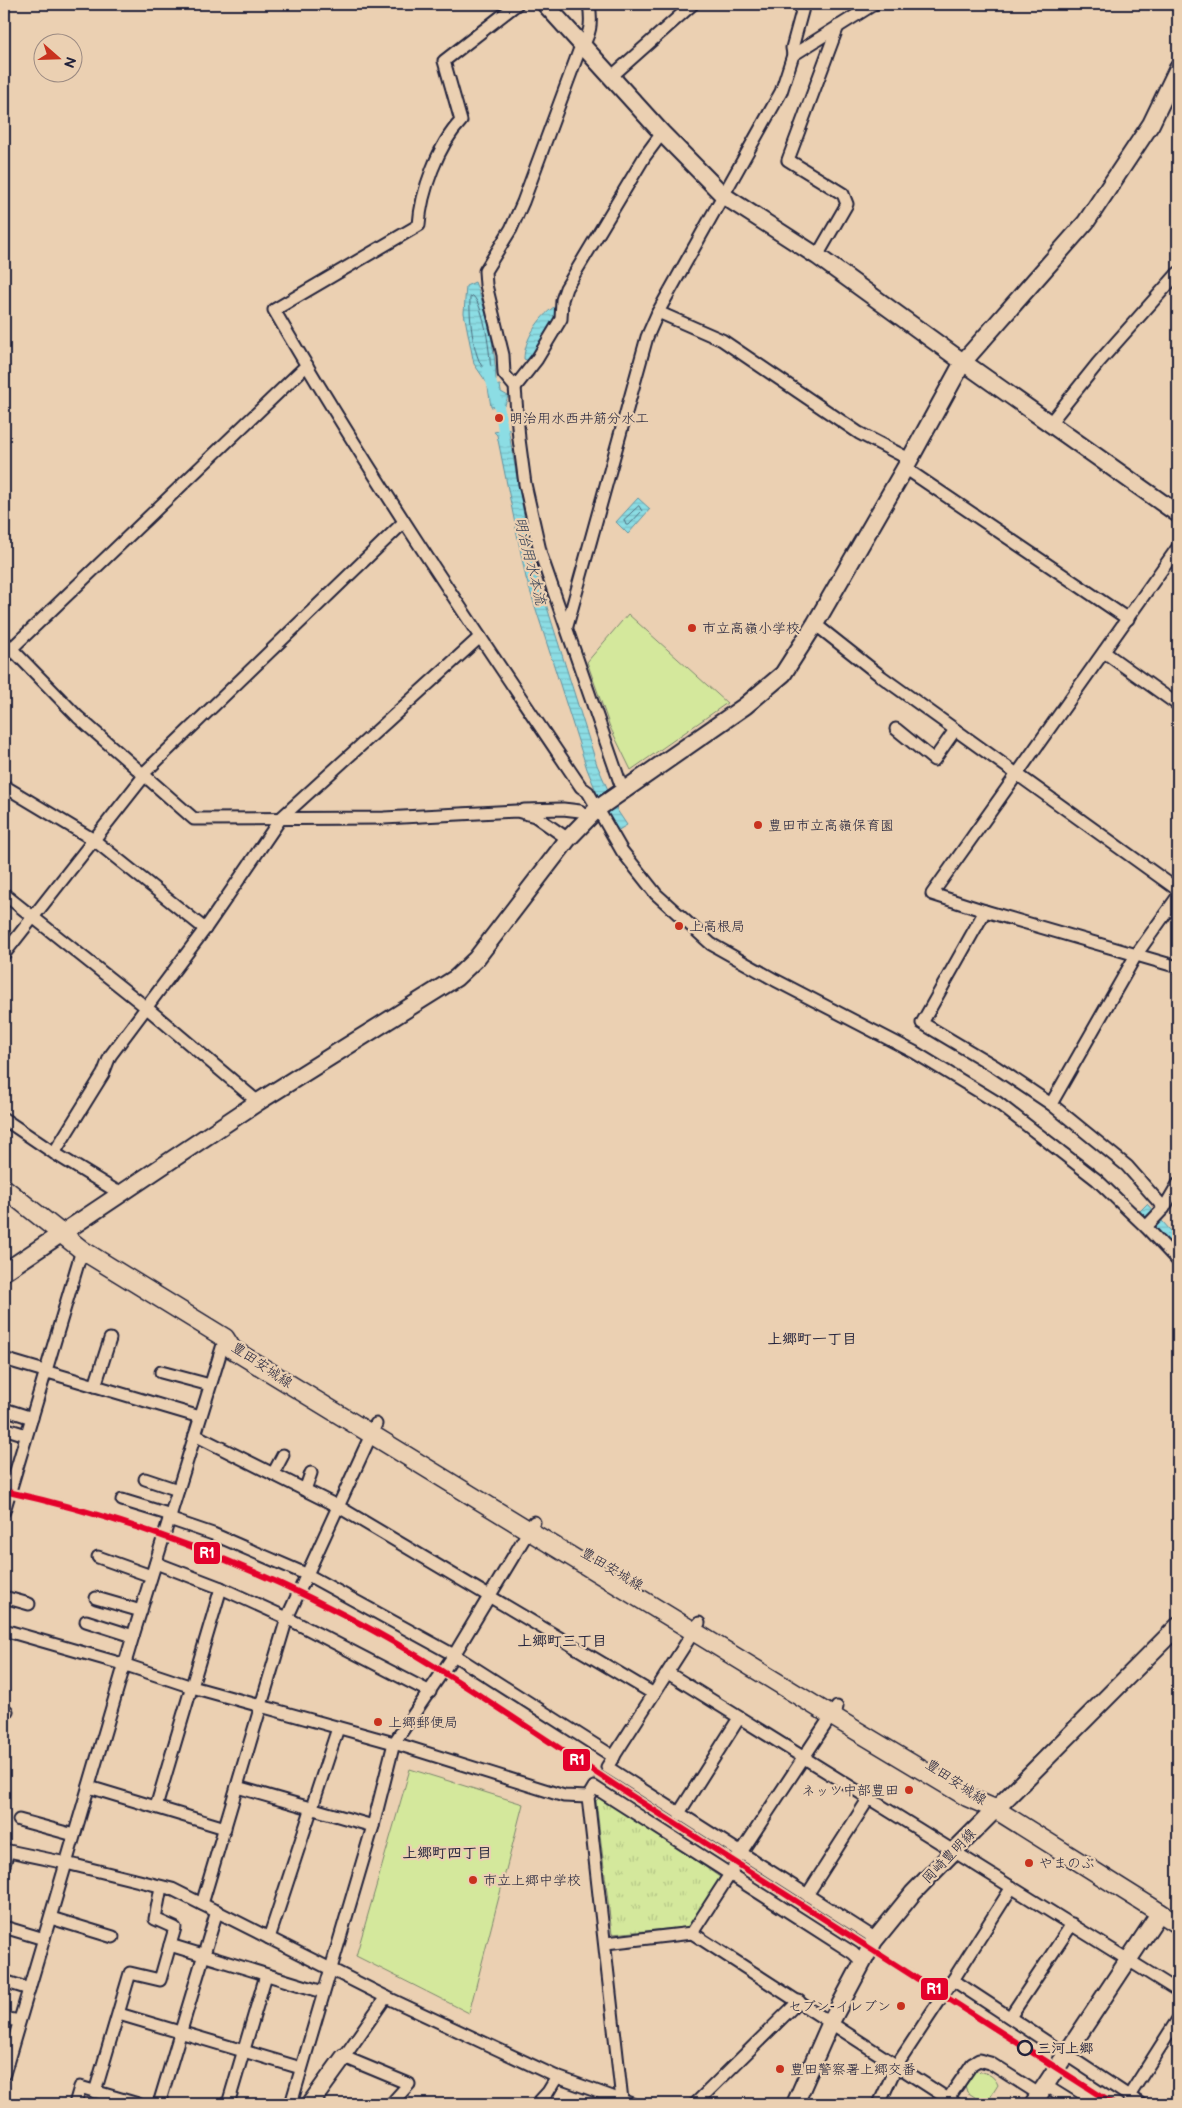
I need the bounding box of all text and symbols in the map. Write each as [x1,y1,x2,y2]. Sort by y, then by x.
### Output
north arrow [32,32,82,82]
text: N [60,54,80,70]
place label: 明治用水西井筋分水工 [509,410,649,427]
marker: 明治用水西井筋分水工 [493,412,505,424]
water label: 明治用水本流 [510,515,550,608]
place label: 市立高嶺小学校 [702,620,800,637]
marker: 市立高嶺小学校 [686,622,698,634]
place label: 豊田市立高嶺保育園 [768,817,894,834]
marker: 豊田市立高嶺保育園 [752,819,764,831]
place label: 上高根局 [689,918,745,935]
marker: 上高根局 [673,920,685,932]
district label: 上郷町一丁目 [767,1330,857,1349]
street label: 豊田安城線 [228,1338,296,1392]
line badge: R1 [193,1541,221,1565]
street label: 豊田安城線 [578,1544,646,1594]
text: R1 [199,1545,215,1562]
district label: 上郷町三丁目 [517,1632,607,1651]
place label: 上郷郵便局 [388,1714,458,1731]
marker: 上郷郵便局 [372,1716,384,1728]
line badge: R1 [562,1748,591,1772]
text: R1 [569,1752,585,1769]
street label: 豊田安城線 [922,1755,990,1809]
place label: ネッツ中部豊田 [802,1782,899,1799]
marker: ネッツ中部豊田 [903,1784,915,1796]
street label: 岡崎豊明線 [919,1825,979,1887]
district label: 上郷町四丁目 [402,1844,492,1863]
place label: やまのぶ [1039,1855,1095,1872]
marker: やまのぶ [1023,1857,1035,1869]
place label: 市立上郷中学校 [483,1872,581,1889]
marker: 市立上郷中学校 [467,1874,479,1886]
line badge: R1 [920,1977,949,2001]
text: R1 [926,1981,942,1998]
place label: セブン-イレブン [788,1998,891,2015]
marker: セブン-イレブン [895,2000,907,2012]
marker: 三河上郷 [1017,2040,1033,2056]
place label: 三河上郷 [1037,2040,1093,2057]
place label: 豊田警察署上郷交番 [790,2061,916,2078]
marker: 豊田警察署上郷交番 [774,2063,786,2075]

